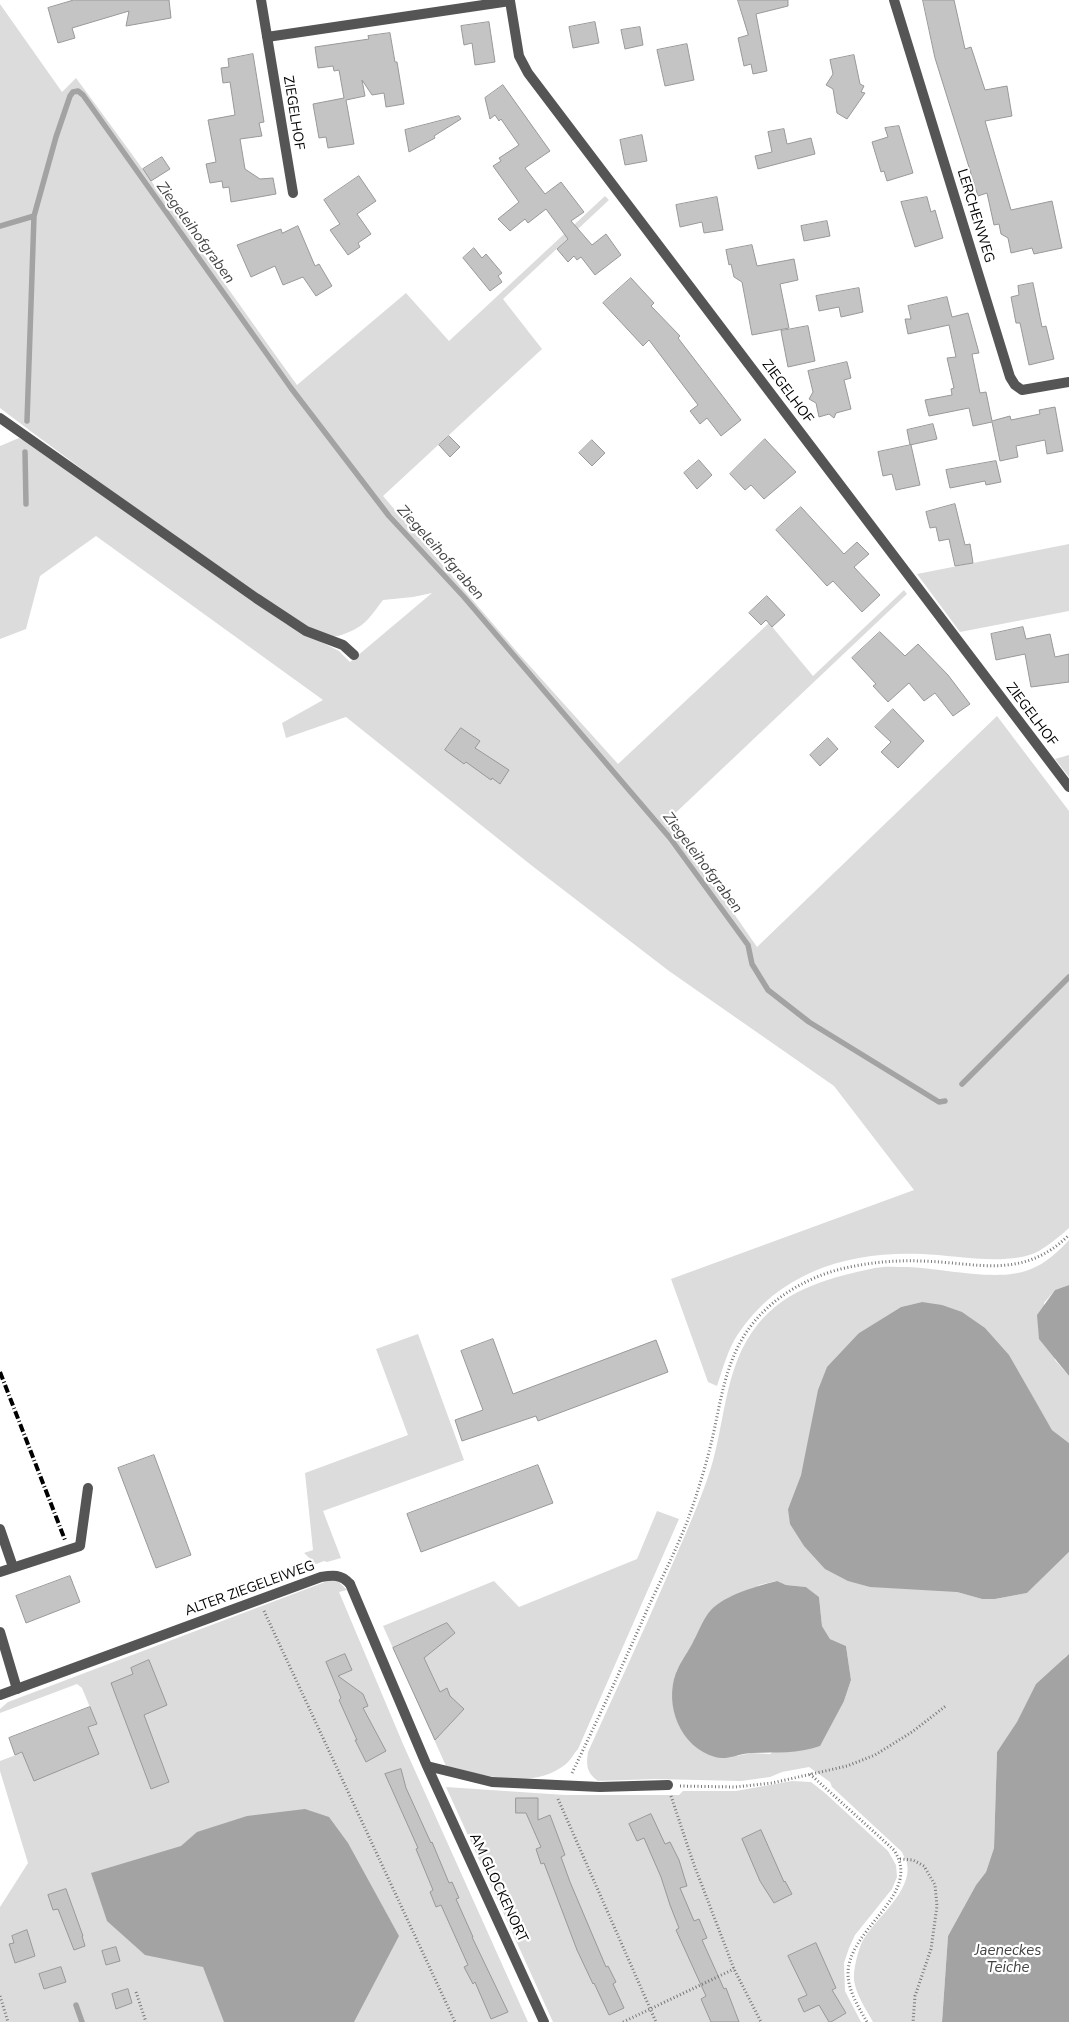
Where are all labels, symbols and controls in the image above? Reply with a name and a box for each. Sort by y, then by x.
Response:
street label: ZIEGELHOF [279,75,307,151]
street label: LERCHENWEG [953,167,997,265]
water label: Ziegeleihofgraben [152,178,238,288]
street label: ZIEGELHOF [758,357,816,427]
water label: Ziegeleihofgraben [393,502,487,604]
street label: ZIEGELHOF [1002,680,1060,750]
water label: Ziegeleihofgraben [658,809,746,917]
street label: ALTER ZIEGELEIWEG [183,1558,317,1620]
street label: AM GLOCKENORT [465,1831,531,1945]
water label: Jaeneckes Teiche [975,1942,1041,1977]

